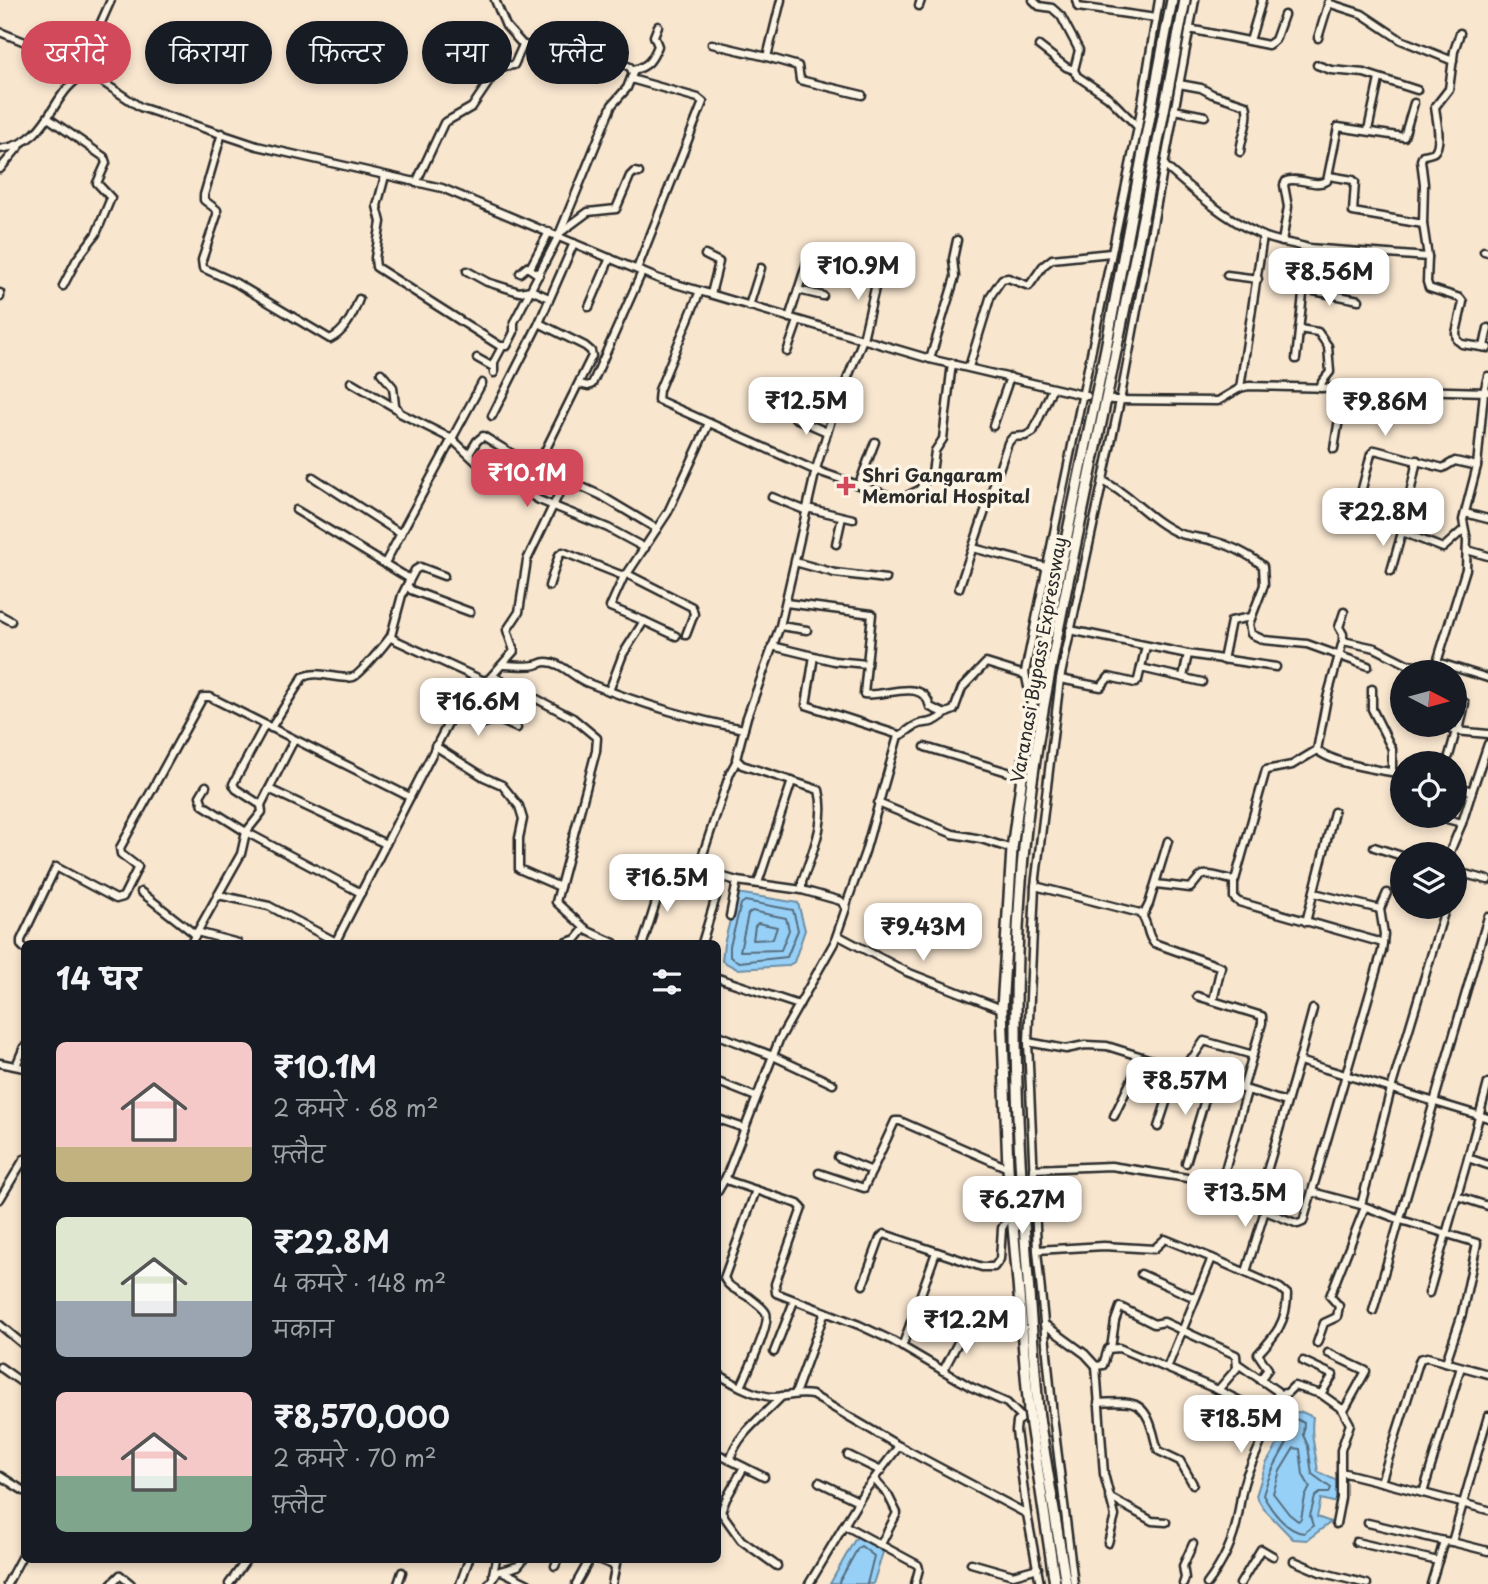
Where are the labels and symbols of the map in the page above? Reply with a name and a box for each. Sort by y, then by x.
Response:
pin: ₹10.9M [801,243,915,302]
pin: ₹8.56M [1272,248,1386,308]
pin: ₹12.5M [749,378,863,437]
pin: ₹9.86M [1328,378,1442,438]
pin: ₹10.1M [470,449,584,509]
place label: Shri Gangaram Memorial Hospital [862,461,1030,509]
marker: Shri Gangaram Memorial Hospital [836,476,856,496]
pin: ₹22.8M [1326,489,1440,548]
street label: Varanasi Bypass Expressway [1003,535,1072,785]
north arrow [1390,660,1466,737]
pin: ₹16.6M [421,678,535,738]
pin: ₹16.5M [610,855,724,914]
pin: ₹9.43M [866,904,980,963]
pin: ₹8.57M [1128,1058,1242,1117]
pin: ₹13.5M [1188,1170,1302,1229]
pin: ₹6.27M [965,1176,1079,1236]
pin: ₹12.2M [909,1296,1023,1356]
pin: ₹18.5M [1184,1396,1298,1455]

